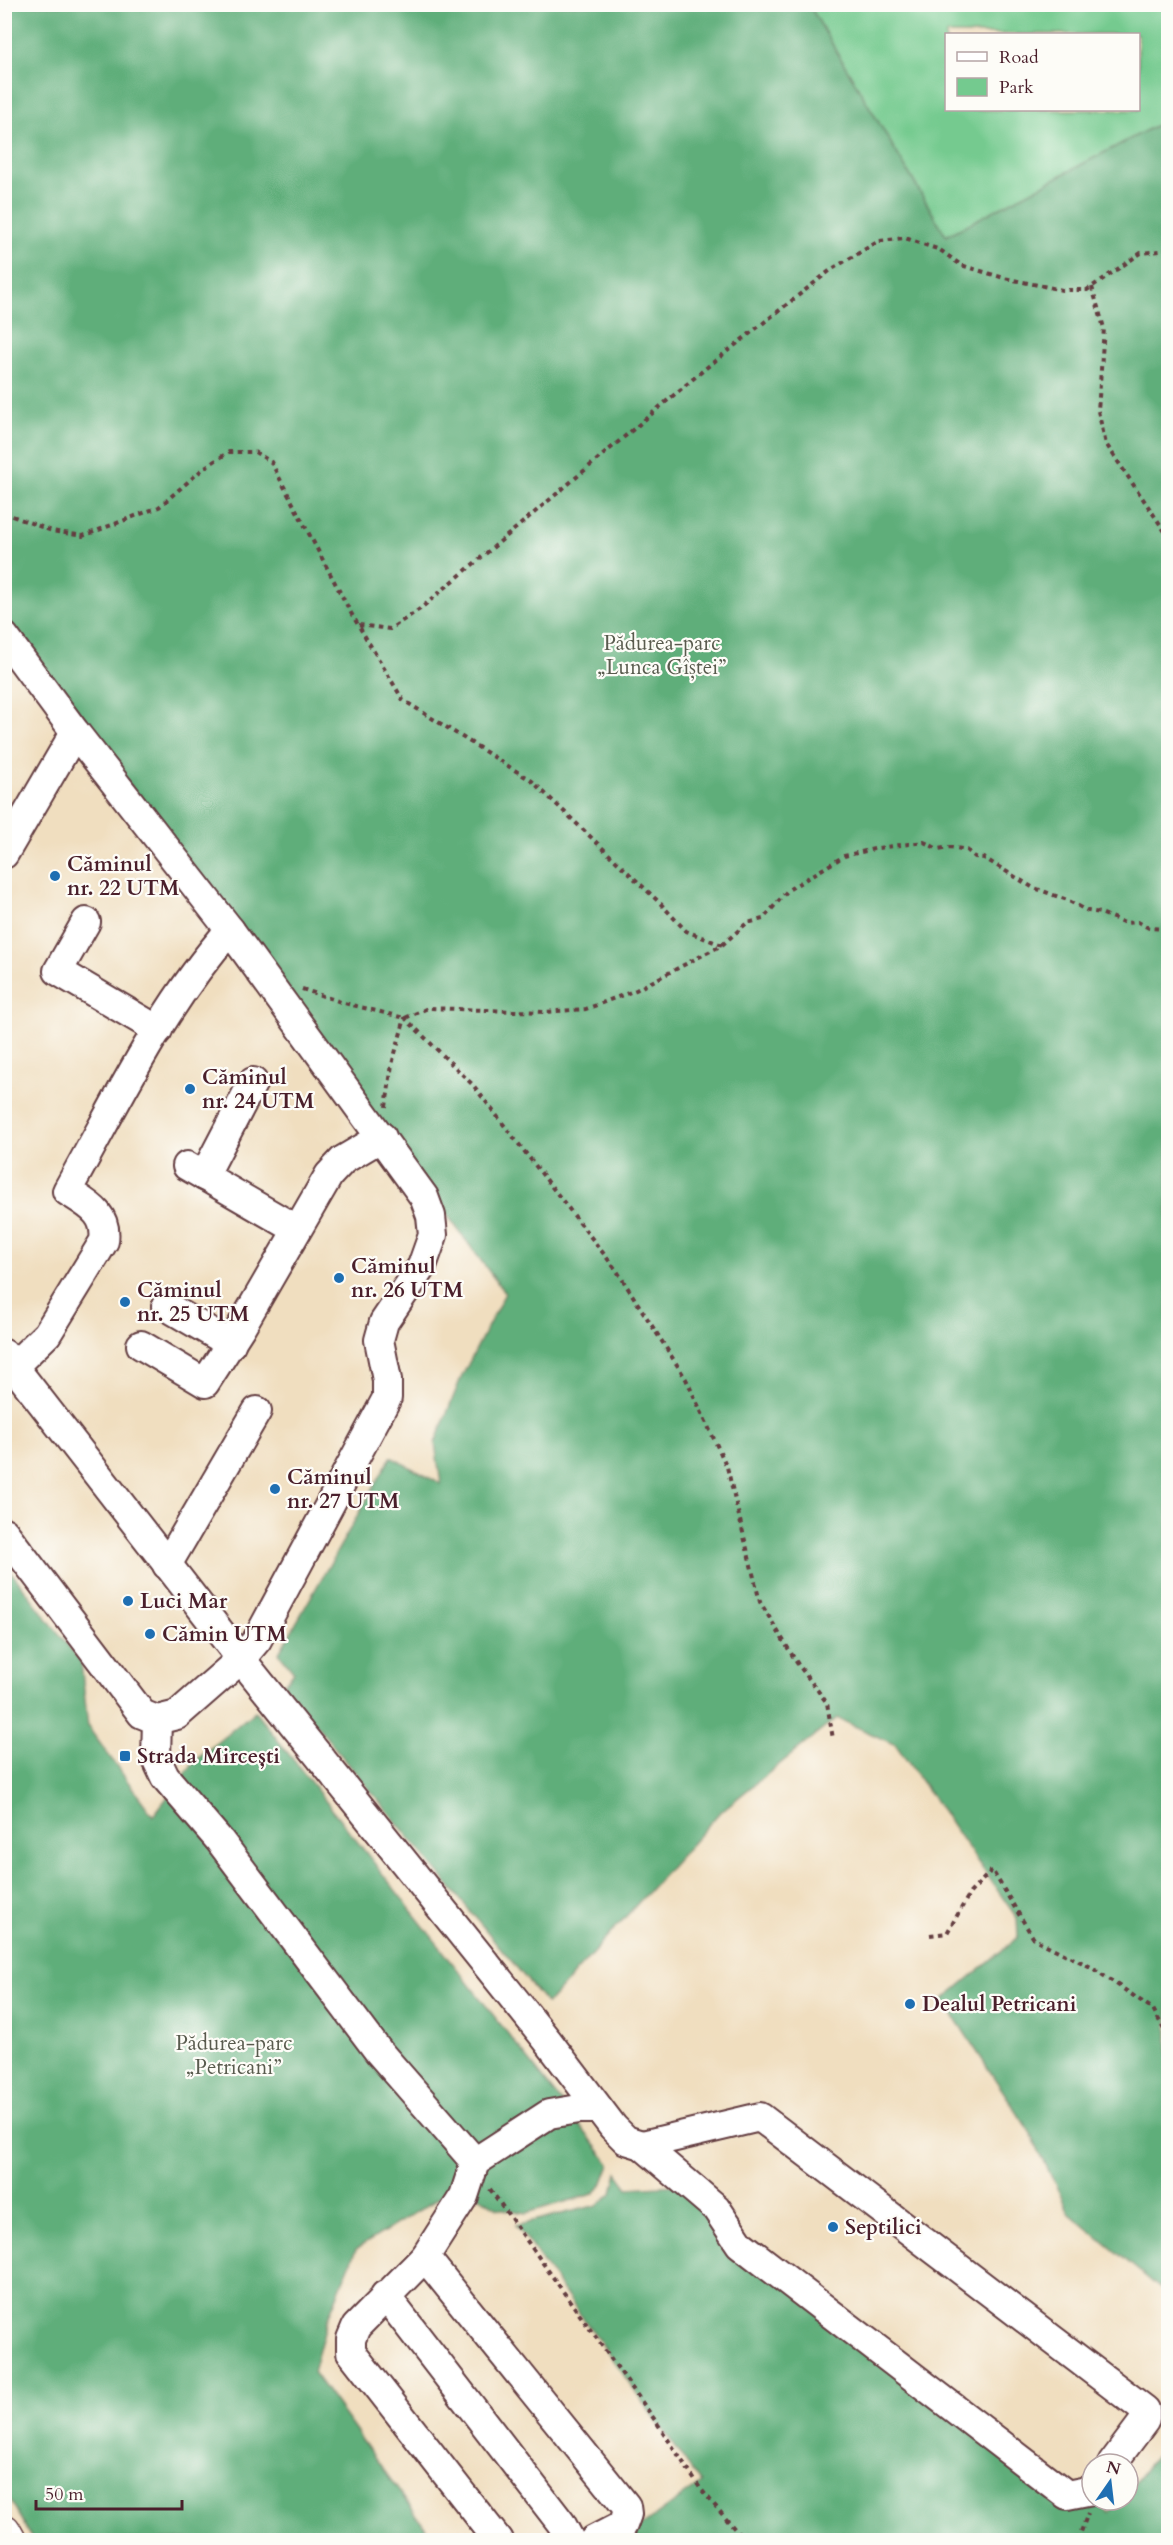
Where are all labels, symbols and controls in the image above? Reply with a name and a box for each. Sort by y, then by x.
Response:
legend [945,33,1140,111]
text: Road [999,45,1039,70]
text: Park [999,75,1034,100]
park label: Pădurea-parc „Lunca Gîștei” [598,629,726,682]
place label: Căminul nr. 22 UTM [67,850,179,903]
marker: Căminul nr. 22 UTM [48,869,62,883]
place label: Căminul nr. 24 UTM [202,1063,314,1116]
marker: Căminul nr. 24 UTM [183,1082,197,1096]
place label: Căminul nr. 26 UTM [351,1252,463,1305]
marker: Căminul nr. 26 UTM [332,1271,346,1285]
place label: Căminul nr. 25 UTM [137,1276,249,1329]
marker: Căminul nr. 25 UTM [118,1295,132,1309]
place label: Căminul nr. 27 UTM [287,1463,399,1516]
marker: Căminul nr. 27 UTM [268,1482,282,1496]
place label: Luci Mar [140,1587,228,1616]
marker: Luci Mar [121,1594,135,1608]
place label: Cămin UTM [162,1620,287,1649]
marker: Cămin UTM [143,1627,157,1641]
place label: Strada Mircești [137,1742,280,1771]
marker: Strada Mircești [118,1749,132,1763]
place label: Dealul Petricani [922,1990,1077,2019]
marker: Dealul Petricani [903,1997,917,2011]
park label: Pădurea-parc „Petricani” [175,2029,293,2082]
place label: Septilici [845,2213,922,2242]
marker: Septilici [826,2220,840,2234]
north arrow [1080,2452,1140,2512]
text: N [1104,2456,1123,2481]
scale bar [36,2473,182,2511]
text: 50 m [45,2482,84,2507]

